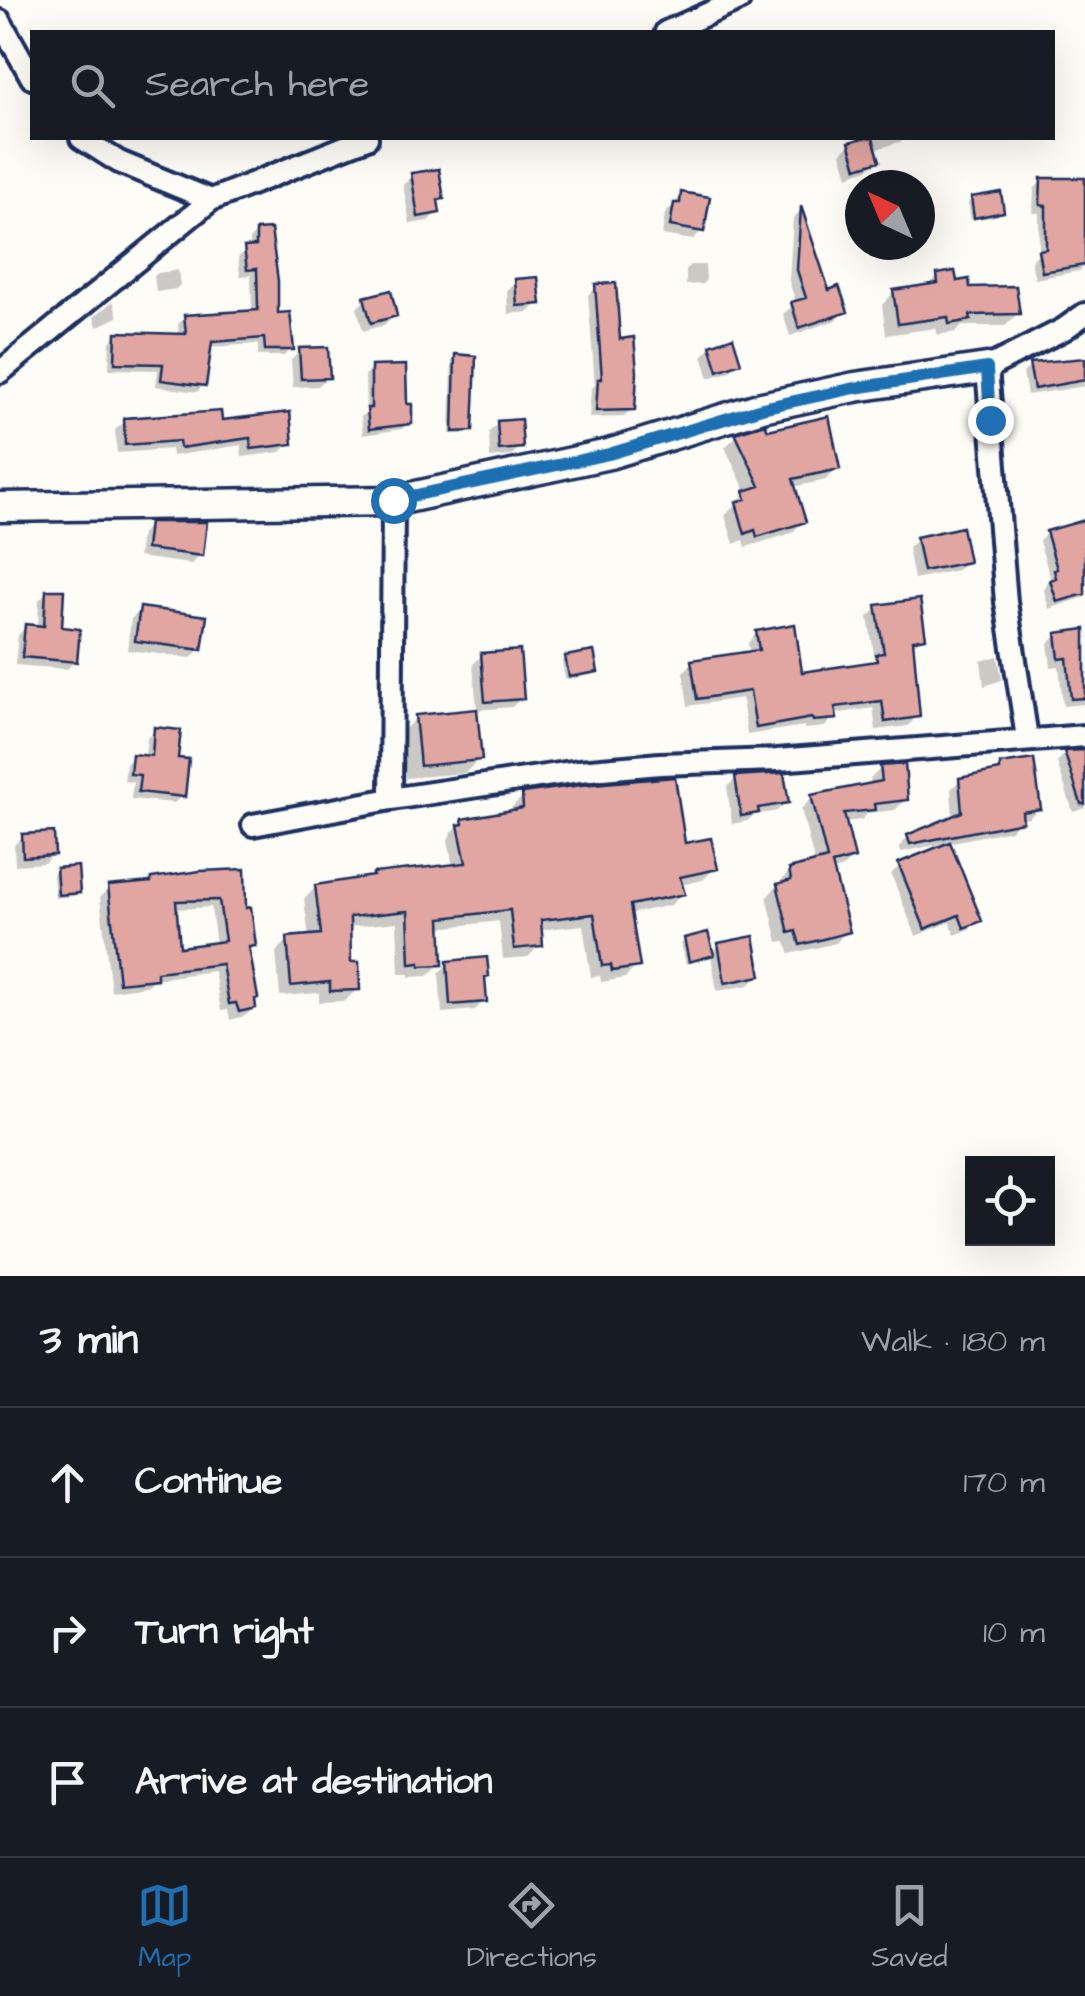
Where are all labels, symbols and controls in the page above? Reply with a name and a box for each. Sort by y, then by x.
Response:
search box [30,30,1055,140]
icon: search [65,58,120,113]
text: Search here [145,59,369,111]
north arrow [845,170,935,260]
route end [968,398,1014,444]
route start [371,478,417,524]
map controls [965,1156,1055,1246]
button: locate [965,1156,1055,1246]
text: 3 min [40,1312,138,1370]
text: Walk · 180 m [861,1319,1045,1364]
icon: ahead [40,1455,95,1510]
text: Continue [135,1456,282,1508]
text: 170 m [963,1460,1045,1505]
icon: right [40,1605,95,1660]
text: Turn right [135,1606,314,1658]
text: 10 m [983,1610,1045,1655]
icon: arrive [40,1755,95,1810]
text: Arrive at destination [135,1756,492,1808]
tab: Map [137,1878,192,1977]
tab: Directions [467,1878,597,1977]
tab: Saved [871,1878,948,1977]

